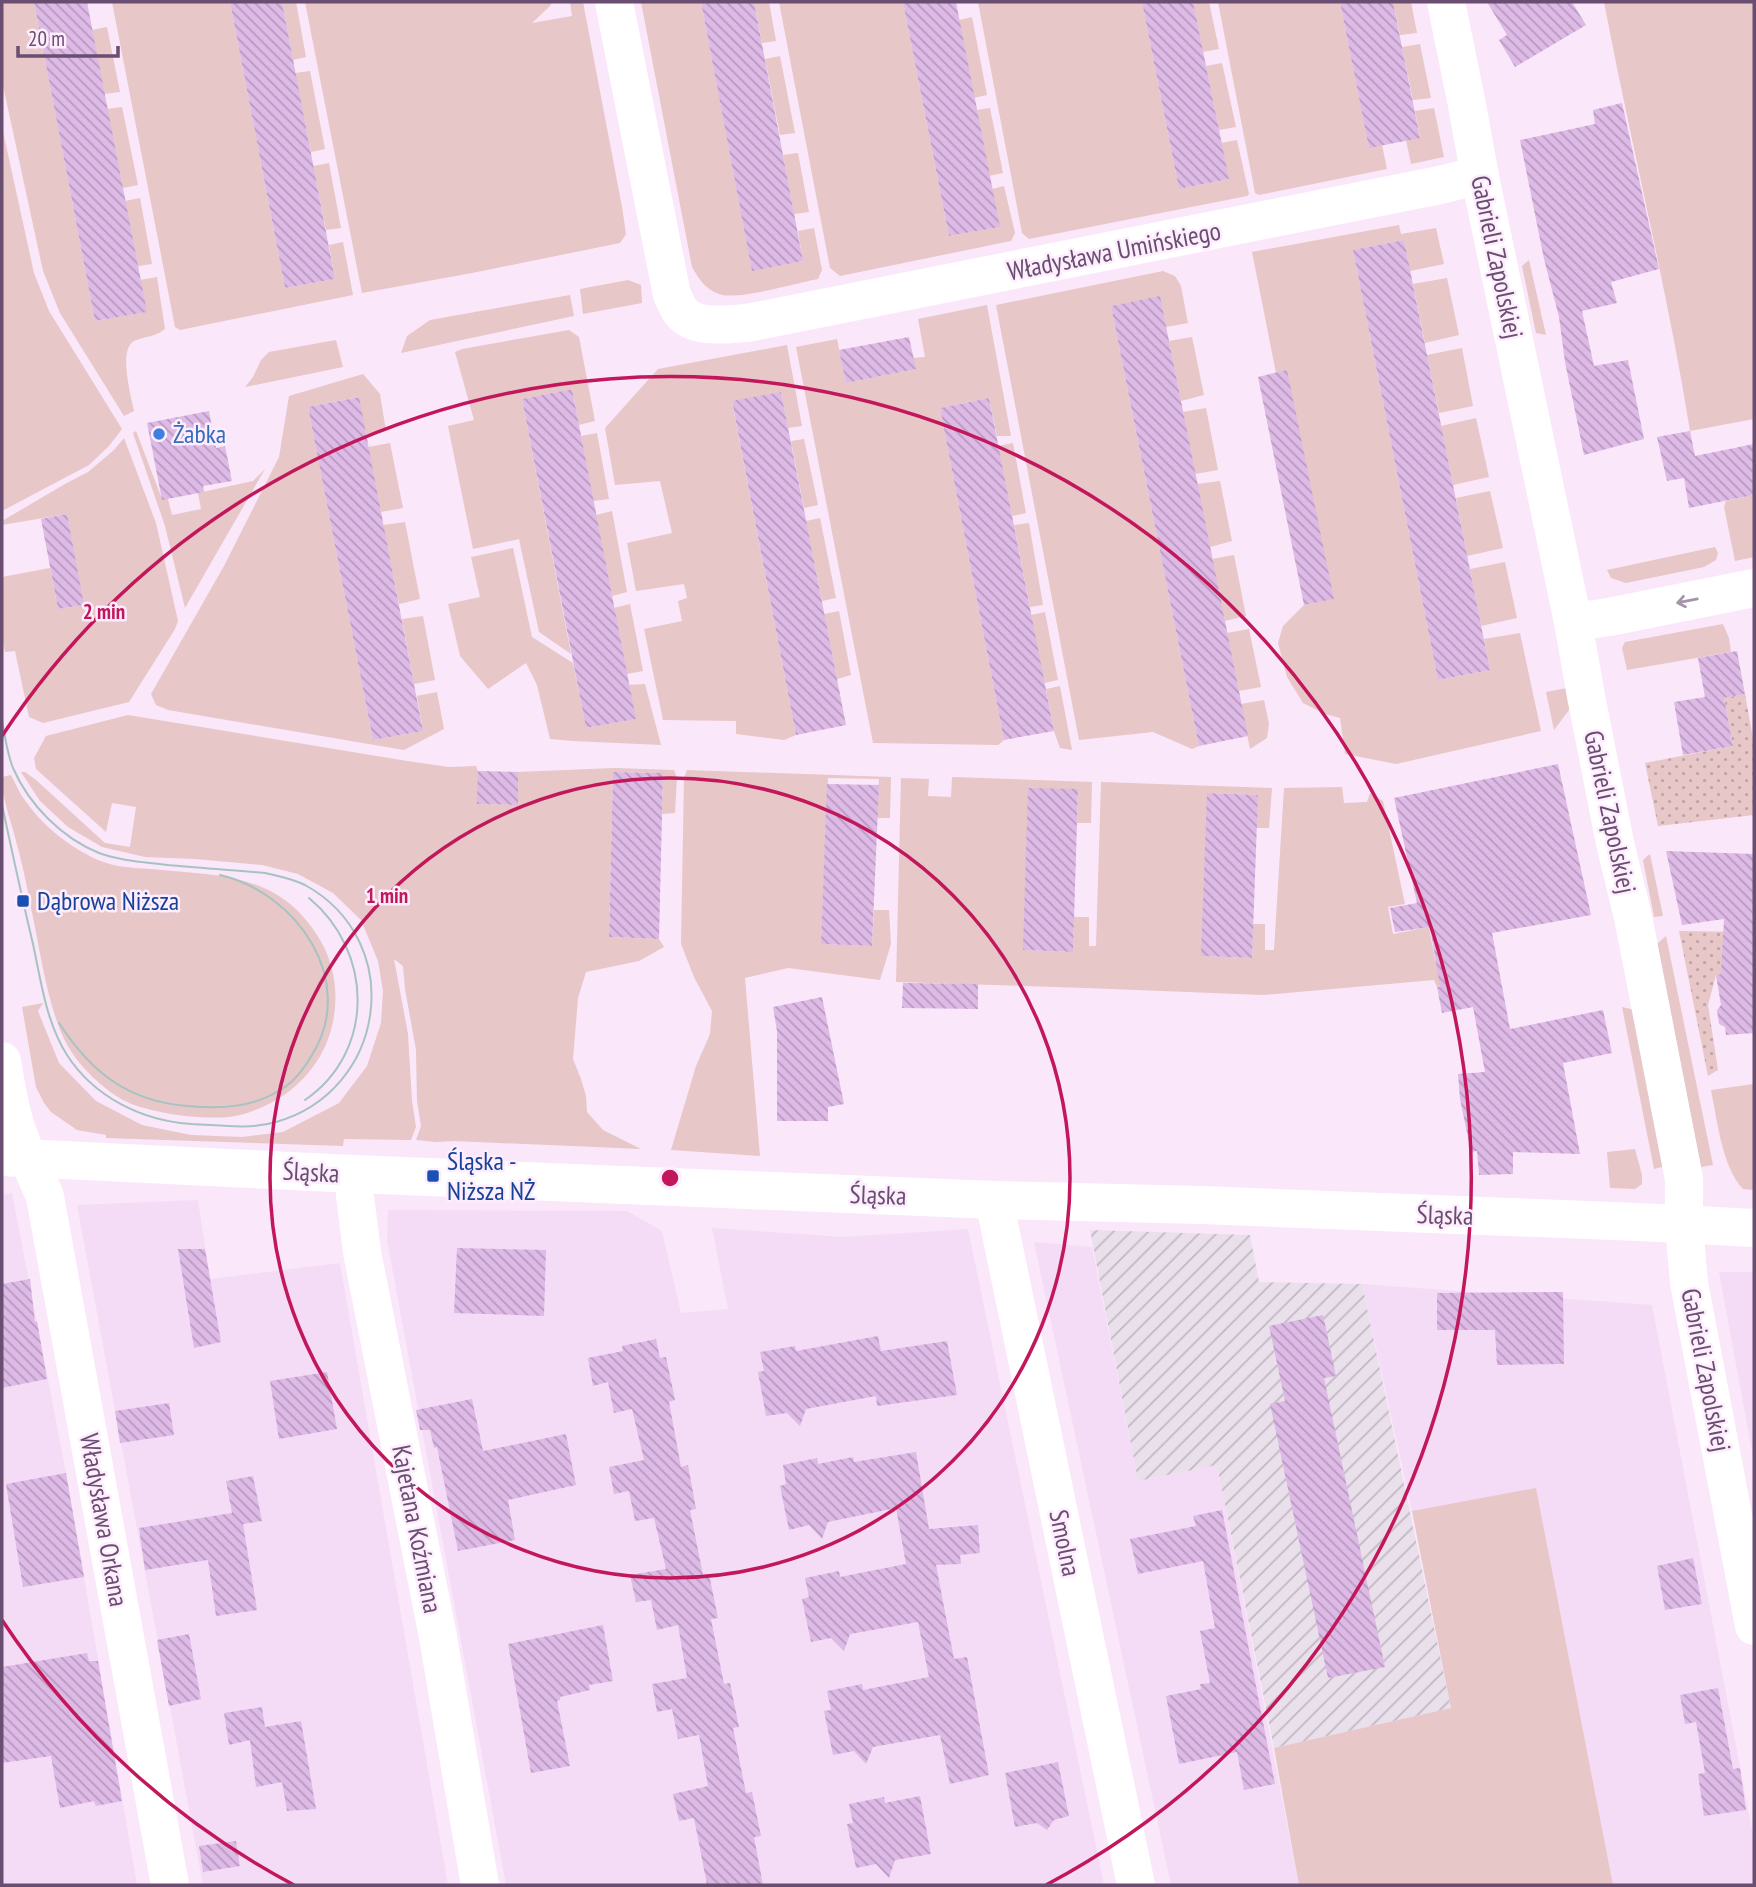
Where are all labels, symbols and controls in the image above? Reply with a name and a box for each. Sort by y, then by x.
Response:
scale bar [18,14,117,58]
text: 20 m [28,25,65,52]
street label: Gabrieli Zapolskiej [1464,172,1531,341]
street label: Władysława Umińskiego [1004,214,1223,287]
place label: Żabka [173,417,226,450]
marker: Żabka [151,426,167,442]
one-way arrow [1676,595,1699,609]
text: 2 min [83,598,125,625]
street label: Gabrieli Zapolskiej [1577,727,1644,896]
text: 1 min [366,882,408,909]
place label: Dąbrowa Niższa [37,884,179,917]
marker: Dąbrowa Niższa [15,893,31,909]
place label: Śląska - Niższa NŻ [447,1144,535,1207]
street label: Śląska [282,1154,340,1189]
centre of rings [658,1166,682,1190]
marker: Śląska - Niższa NŻ [425,1168,441,1184]
street label: Śląska [849,1177,907,1212]
street label: Śląska [1416,1197,1474,1232]
street label: Gabrieli Zapolskiej [1674,1285,1738,1454]
street label: Władysława Orkana [73,1431,136,1609]
street label: Kajetana Koźmiana [385,1442,450,1616]
street label: Smolna [1042,1507,1089,1579]

